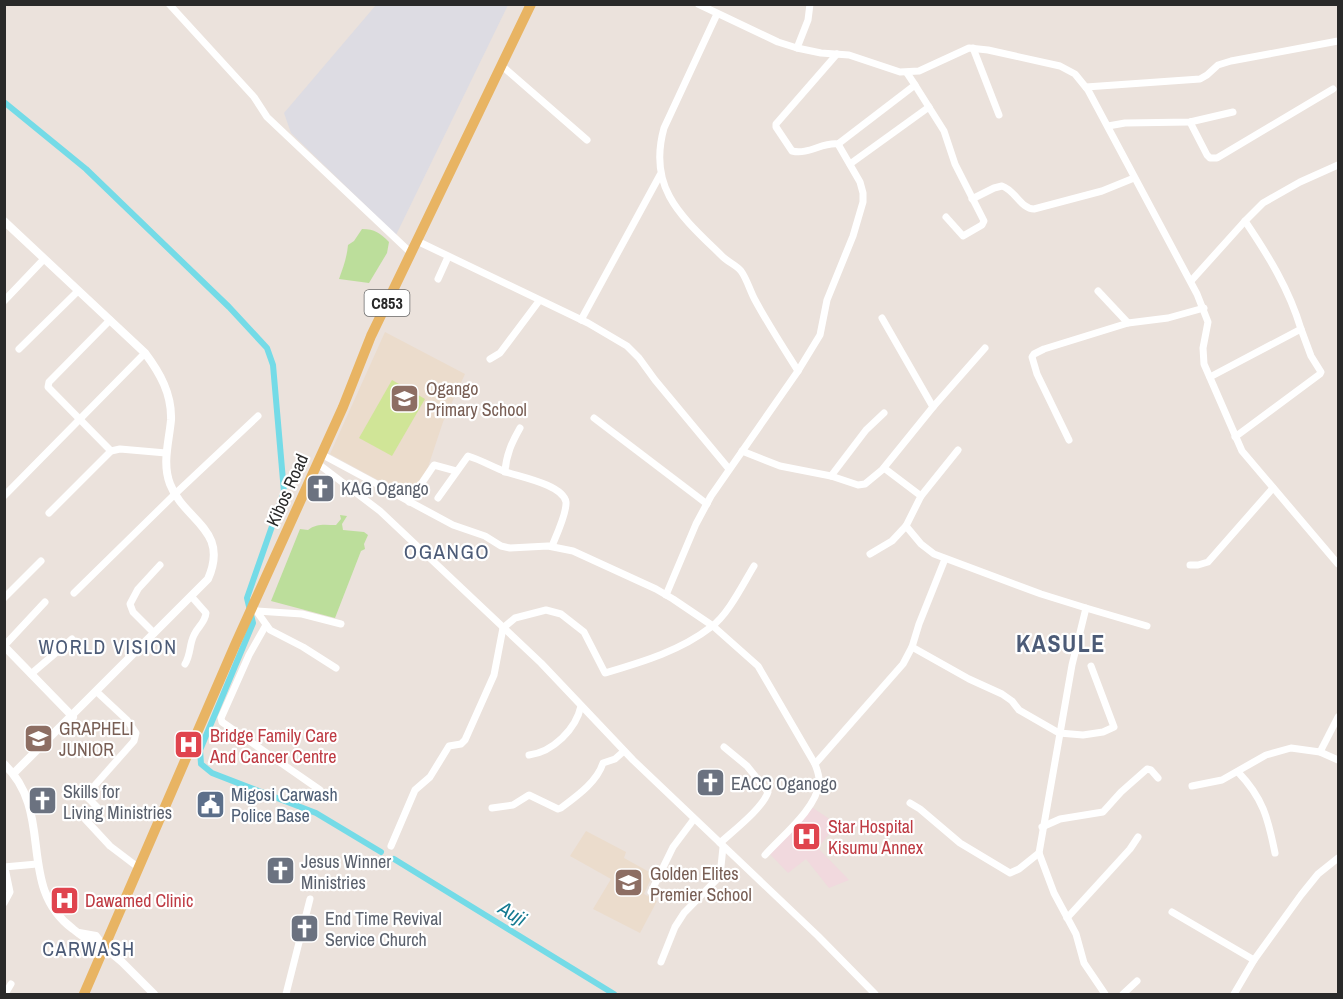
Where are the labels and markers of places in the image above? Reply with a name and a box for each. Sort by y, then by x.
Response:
place label: Ogango Primary School [426,376,527,422]
school or university icon: Ogango Primary School [389,382,421,414]
church icon: KAG Ogango [304,472,336,504]
place label: KAG Ogango [341,476,429,501]
place label: GRAPHELI JUNIOR [59,716,134,762]
school or university icon: GRAPHELI JUNIOR [22,722,54,754]
place label: Bridge Family Care And Cancer Centre [209,723,337,769]
hospital icon: Bridge Family Care And Cancer Centre [173,729,205,761]
church icon: EACC Oganogo [694,767,726,799]
place label: EACC Oganogo [731,771,837,796]
place label: Skills for Living Ministries [63,779,172,825]
place label: Migosi Carwash Police Base [231,782,338,828]
church icon: Skills for Living Ministries [26,785,58,817]
public building icon: Migosi Carwash Police Base [194,788,226,820]
place label: Star Hospital Kisumu Annex [828,814,924,860]
hospital icon: Star Hospital Kisumu Annex [791,820,823,852]
place label: Jesus Winner Ministries [301,849,391,895]
church icon: Jesus Winner Ministries [264,855,296,887]
place label: Golden Elites Premier School [650,861,752,907]
school or university icon: Golden Elites Premier School [613,867,645,899]
hospital icon: Dawamed Clinic [48,884,80,916]
place label: Dawamed Clinic [85,888,193,913]
place label: End Time Revival Service Church [325,906,442,952]
church icon: End Time Revival Service Church [288,912,320,944]

